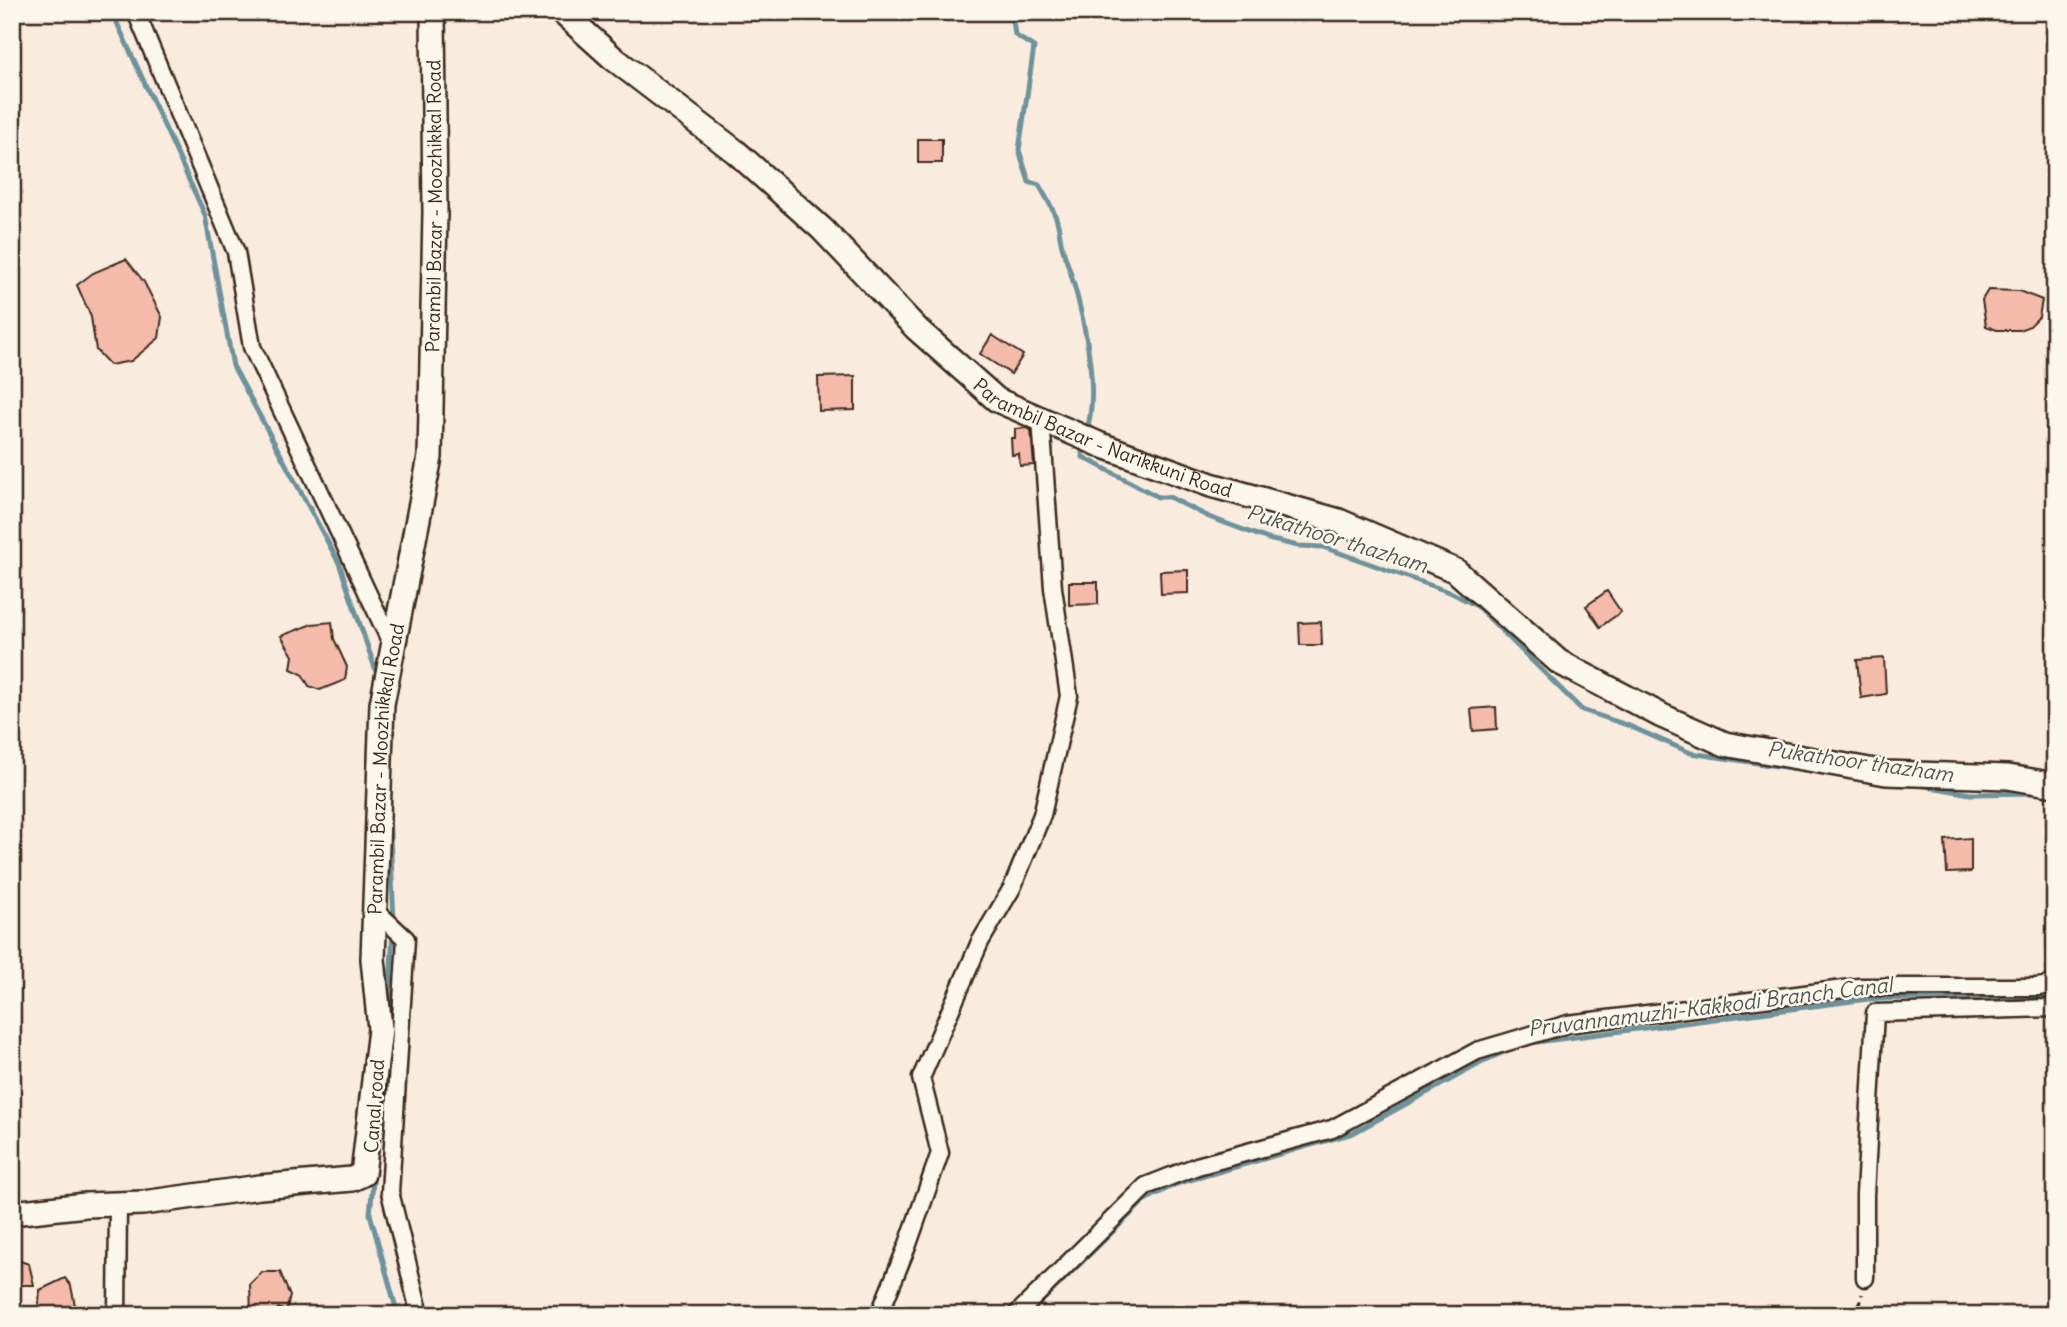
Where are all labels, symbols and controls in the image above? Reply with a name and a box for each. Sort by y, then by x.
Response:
street label: Parambil Bazar - Moozhikkal Road [420,60,447,353]
street label: Parambil Bazar - Narikkuni Road [968,373,1235,502]
water label: Pukathoor thazham [1244,498,1431,579]
street label: Parambil Bazar - Moozhikkal Road [363,621,409,915]
water label: Pukathoor thazham [1765,735,1955,788]
water label: Pruvannamuzhi-Kakkodi Branch Canal [1526,970,1897,1042]
street label: Canal road [359,1058,389,1154]

